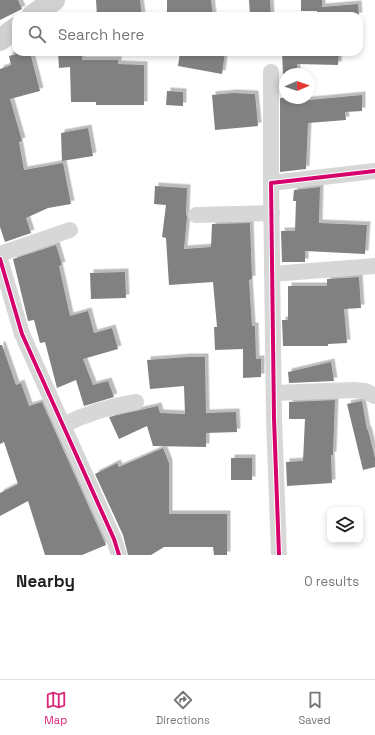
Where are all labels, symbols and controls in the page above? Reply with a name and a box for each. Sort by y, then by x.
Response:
search box [12,12,363,56]
icon: search [26,23,48,45]
text: Search here [58,25,144,44]
north arrow [279,68,315,104]
map controls [327,507,363,543]
button: layers [327,507,363,543]
text: Nearby [16,570,75,592]
text: 0 results [304,573,359,590]
tab: Map [44,689,67,727]
tab: Directions [156,689,210,727]
tab: Saved [299,689,331,727]

